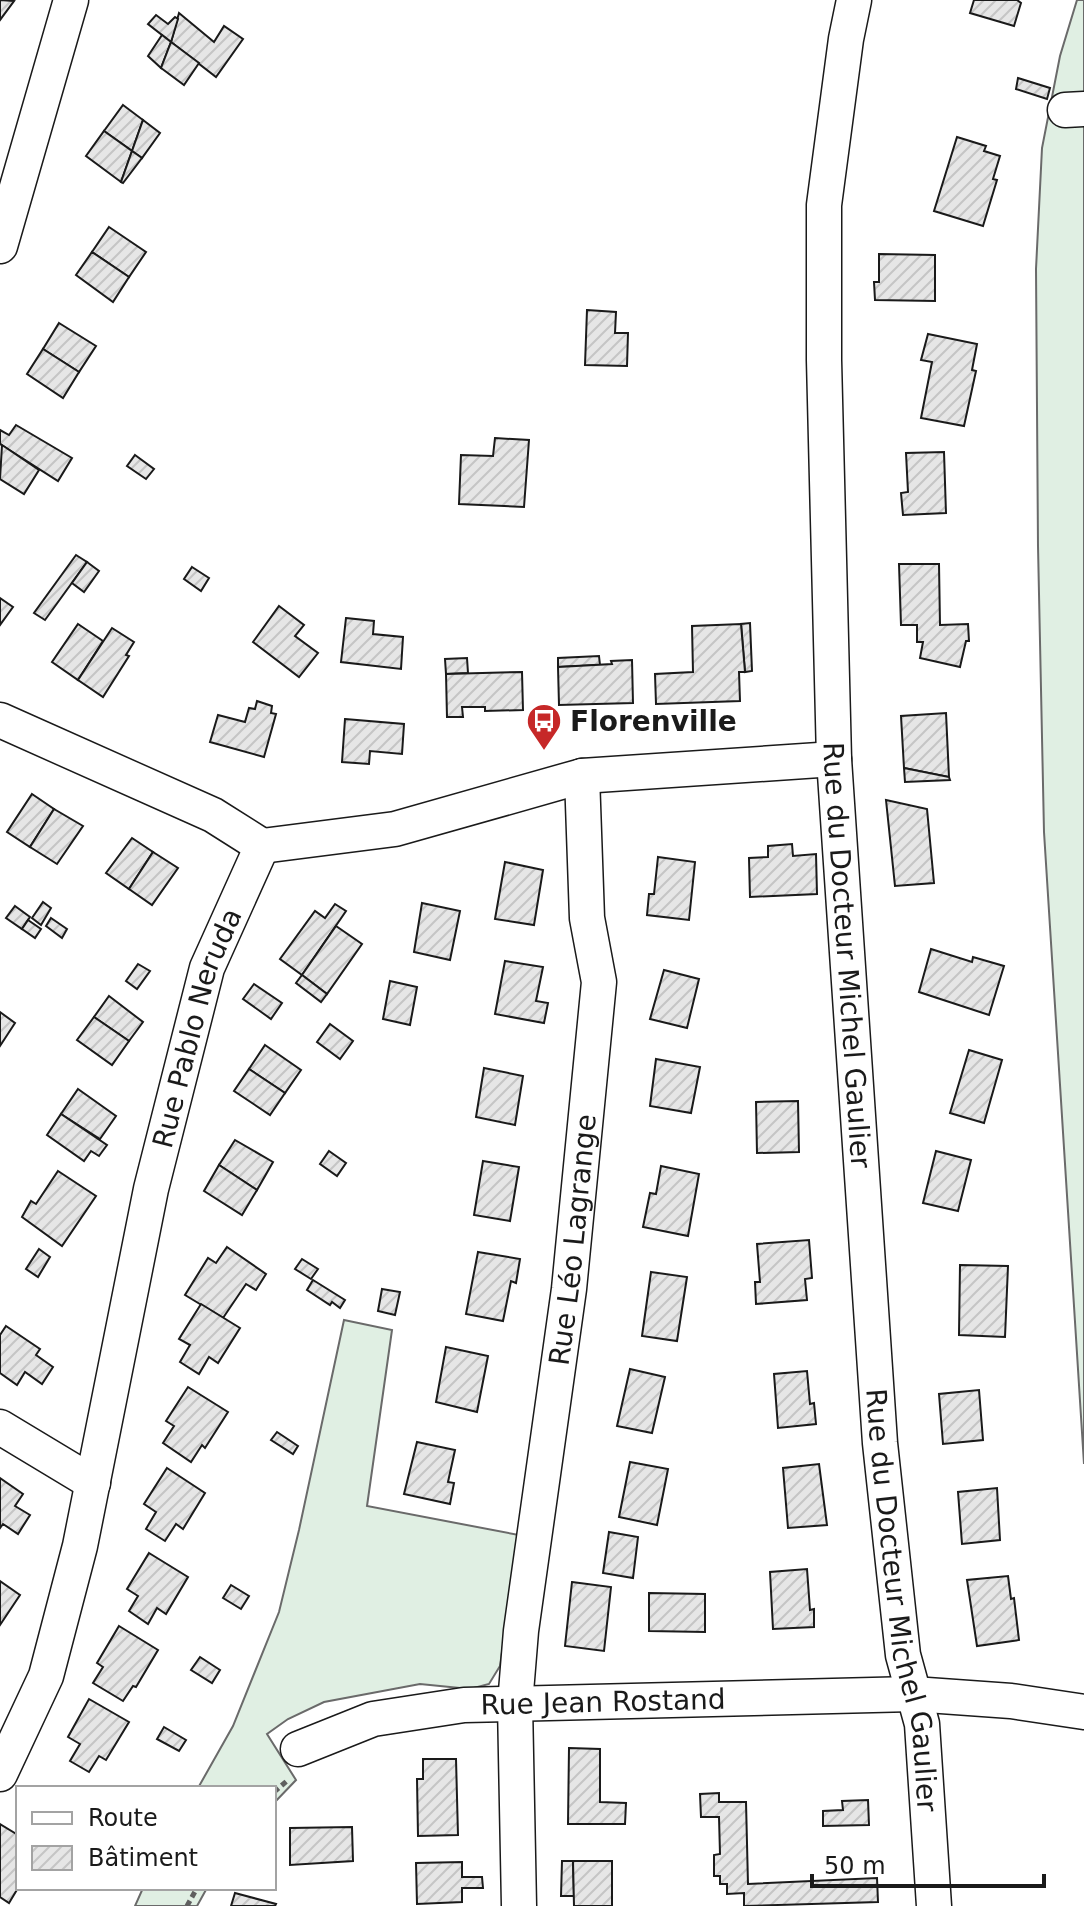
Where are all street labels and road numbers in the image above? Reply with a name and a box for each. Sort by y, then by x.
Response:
street label: Rue du Docteur Michel Gaulier [817,742,878,1170]
street label: Rue Pablo Neruda [146,903,248,1151]
street label: Rue Léo Lagrange [542,1113,603,1367]
street label: Rue du Docteur Michel Gaulier [860,1388,944,1813]
street label: Rue Jean Rostand [480,1682,726,1721]

